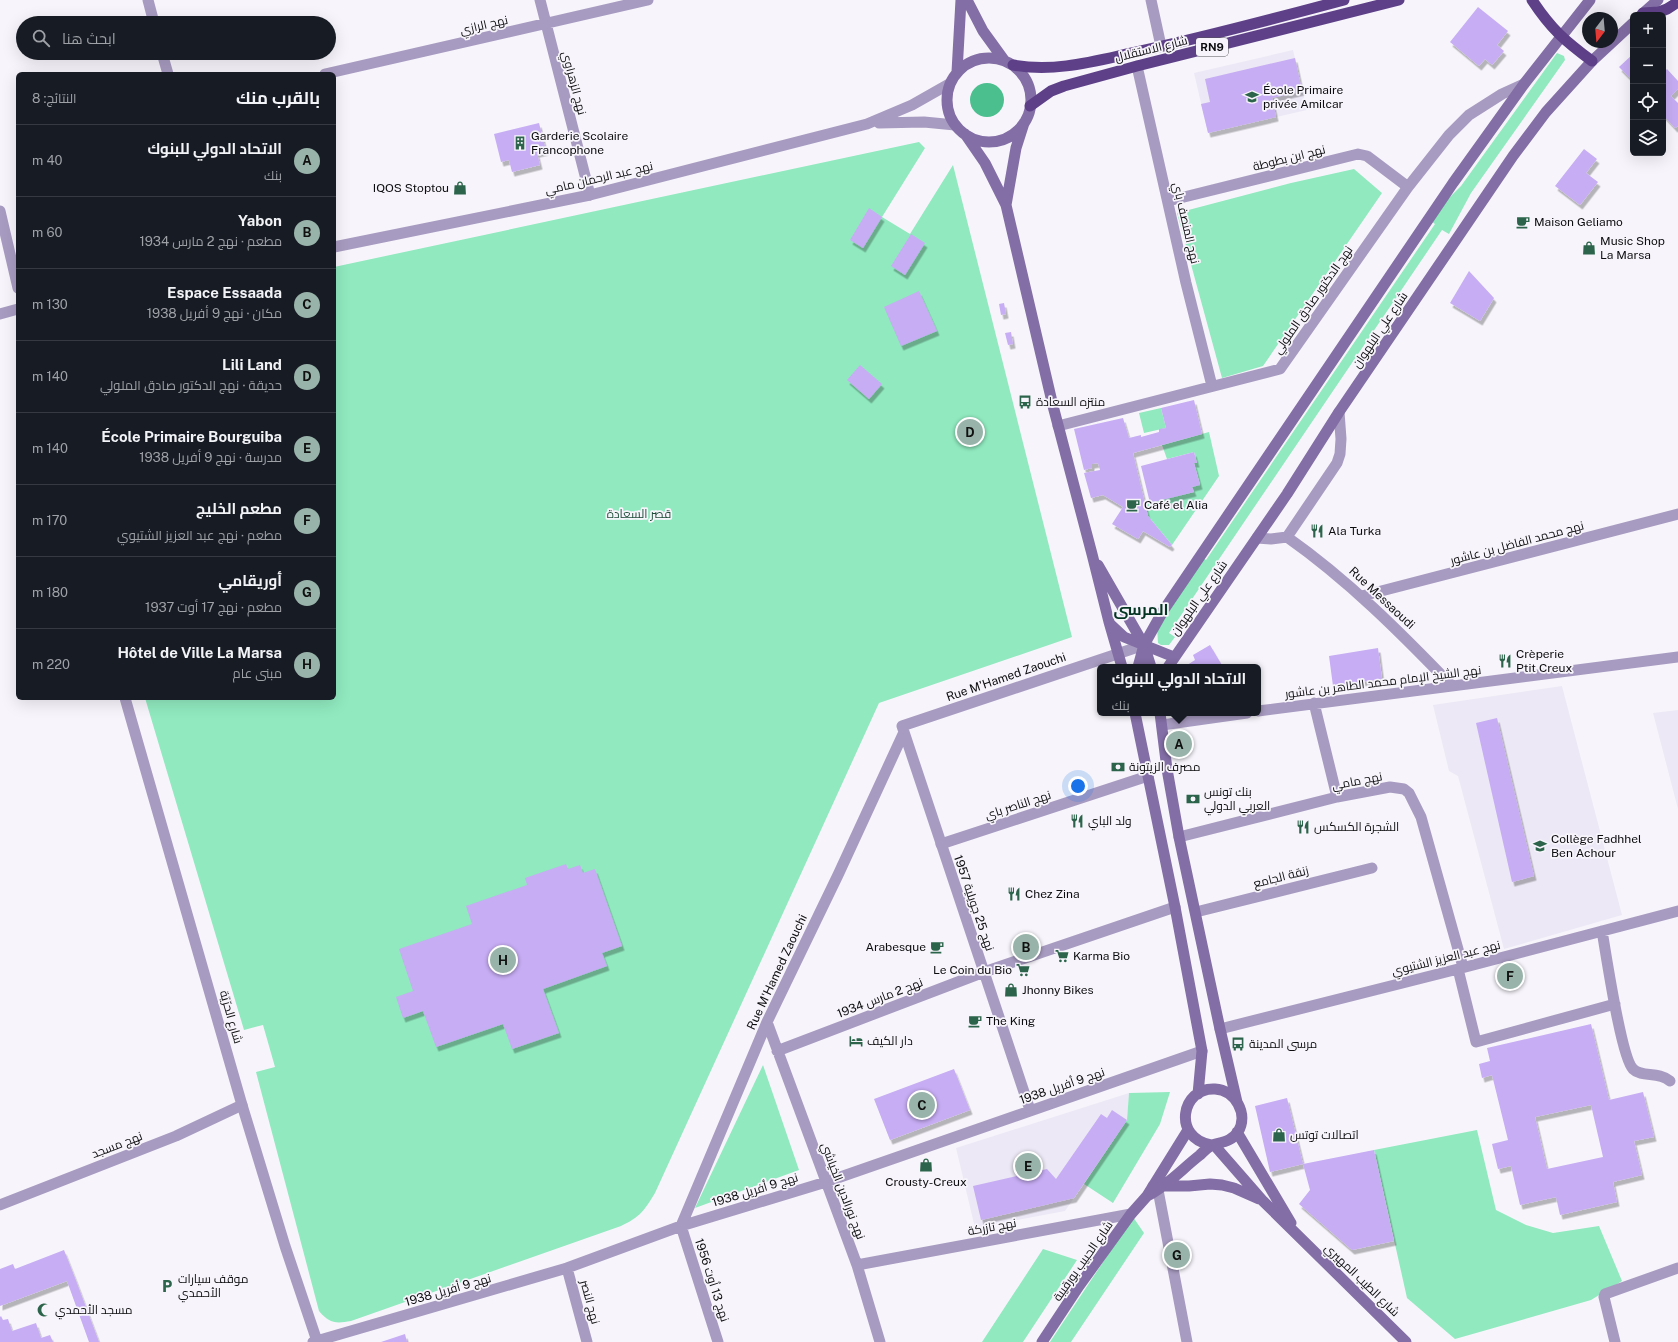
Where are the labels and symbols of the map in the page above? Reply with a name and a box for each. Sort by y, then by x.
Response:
north arrow [1582,12,1618,48]
street label: نهج الرازي [459,13,510,40]
street label: شارع الاستقلال [1113,33,1189,66]
road number: RN9 [1196,38,1228,56]
street label: نهج الزهراوي [556,50,589,117]
place label: École Primaire privée Amilcar [1263,83,1344,111]
school or university icon: École Primaire privée Amilcar [1244,89,1260,105]
place label: Garderie Scolaire Francophone [531,129,628,157]
building icon: Garderie Scolaire Francophone [512,135,528,151]
street label: نهج ابن بطوطة [1251,142,1327,175]
street label: نهج عبد الرحمان مامي [544,159,655,200]
shop icon: IQOS Stoptou [452,180,468,196]
place label: IQOS Stoptou [373,181,449,195]
street label: نهج المنصف باي [1167,181,1202,266]
cafe icon: Maison Geliamo [1515,214,1531,230]
place label: Maison Geliamo [1534,215,1623,229]
place label: Music Shop La Marsa [1600,234,1665,262]
shop icon: Music Shop La Marsa [1581,240,1597,256]
street label: نهج الدكتور صادق الملولي [1270,243,1358,358]
street label: شارع علي البلهوان [1349,289,1413,372]
bus stop icon: منتزه السعادة [1017,394,1033,410]
place label: منتزه السعادة [1036,395,1105,409]
pin: D [957,417,983,447]
cafe icon: Café el Alia [1125,497,1141,513]
place label: Café el Alia [1144,498,1208,512]
park label: قصر السعادة [607,507,671,521]
street label: نهج محمد الفاضل بن عاشور [1448,518,1586,569]
restaurant icon: Ala Turka [1309,523,1325,539]
place label: Ala Turka [1328,524,1381,538]
street label: شارع علي البلهوان [1168,558,1233,640]
street label: Rue Messaoudi [1346,564,1418,632]
district label: المرسى [1113,600,1169,619]
place label: Crèperie Ptit Creux [1516,647,1573,675]
street label: Rue M'Hamed Zaouchi [944,650,1068,704]
restaurant icon: Crèperie Ptit Creux [1497,653,1513,669]
street label: نهج الشيخ الإمام محمد الطاهر بن عاشور [1283,663,1482,702]
pin: A [1166,729,1192,759]
bank icon: مصرف الزيتونة [1110,759,1126,775]
place label: مصرف الزيتونة [1129,760,1200,774]
street label: نهج مامي [1331,769,1384,796]
your location [1068,776,1088,796]
place label: بنك تونس العربي الدولي [1204,785,1270,816]
street label: نهج الناصر باي [983,788,1054,825]
bank icon: بنك تونس العربي الدولي [1185,791,1201,807]
restaurant icon: ولد الباي [1069,813,1085,829]
place label: ولد الباي [1088,814,1132,831]
restaurant icon: الشجرة الكسكس [1295,819,1311,835]
place label: الشجرة الكسكس [1314,820,1399,834]
place label: Collège Fadhhel Ben Achour [1551,832,1642,860]
school or university icon: Collège Fadhhel Ben Achour [1532,838,1548,854]
street label: نهج 25 جويلية 1957 [950,853,997,953]
street label: زنقة الجامع [1252,863,1310,892]
restaurant icon: Chez Zina [1006,886,1022,902]
place label: Chez Zina [1025,887,1080,901]
street label: Rue M'Hamed Zaouchi [744,912,810,1032]
pin: B [1013,932,1039,962]
street label: نهج عبد العزيز الشتيوي [1390,938,1503,981]
cafe icon: Arabesque [929,939,945,955]
place label: Arabesque [865,940,926,954]
pin: H [490,945,516,975]
supermarket icon: Karma Bio [1054,948,1070,964]
place label: Karma Bio [1073,949,1130,963]
pin: F [1497,961,1523,991]
supermarket icon: Le Coin du Bio [1015,962,1031,978]
place label: Le Coin du Bio [933,963,1012,977]
street label: نهج 2 مارس 1934 [835,975,925,1022]
shop icon: Jhonny Bikes [1003,982,1019,998]
place label: Jhonny Bikes [1022,983,1094,997]
street label: شارع الحرّيّة [216,989,245,1046]
cafe icon: The King [967,1013,983,1029]
place label: The King [986,1014,1035,1028]
hotel icon: دار الكيف [848,1033,864,1049]
place label: دار الكيف [867,1034,913,1048]
bus stop icon: مرسى المدينة [1230,1036,1246,1052]
place label: مرسى المدينة [1249,1037,1317,1051]
street label: نهج 9 أفريل 1938 [1017,1064,1107,1108]
pin: C [909,1090,935,1120]
shop icon: اتصالات توتس [1271,1127,1287,1143]
place label: اتصالات توتس [1290,1128,1359,1142]
street label: نهج مسجد [90,1129,145,1162]
street label: نهج نورالدين الخياشي [815,1141,868,1242]
pin: E [1015,1151,1041,1181]
shop icon: Crousty-Creux [918,1157,934,1173]
street label: نهج 9 أفريل 1938 [710,1169,800,1211]
place label: Crousty-Creux [885,1175,967,1189]
street label: نهج تازركة [967,1216,1018,1239]
street label: شارع الحبيب بورقيبة [1050,1218,1117,1304]
street label: نهج 13 أوت 1956 [691,1236,733,1324]
pin: G [1164,1240,1190,1270]
street label: شارع الطيب المهيري [1320,1241,1402,1321]
street label: نهج 9 أفريل 1938 [403,1270,493,1310]
place label: موقف سيارات الأحمدي [178,1272,248,1303]
street label: نهج النصر [576,1277,603,1326]
parking icon: موقف سيارات الأحمدي [159,1278,175,1294]
mosque icon: مسجد الأحمدي [36,1302,52,1318]
place label: مسجد الأحمدي [55,1303,133,1320]

